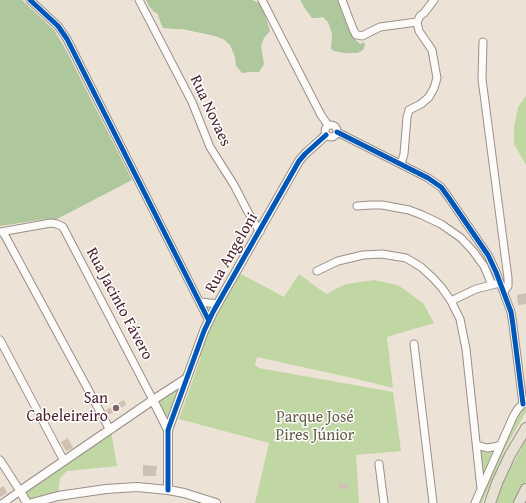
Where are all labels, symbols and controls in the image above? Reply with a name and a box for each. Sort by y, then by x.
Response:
street label: Rua Novaes [185,72,235,150]
street label: Rua Angeloni [201,210,263,296]
street label: Rua Jacinto Fávero [81,245,157,363]
place label: San Cabeleireiro [27,389,108,427]
marker: San Cabeleireiro [111,403,121,413]
park label: Parque José Pires Júnior [276,408,354,446]

